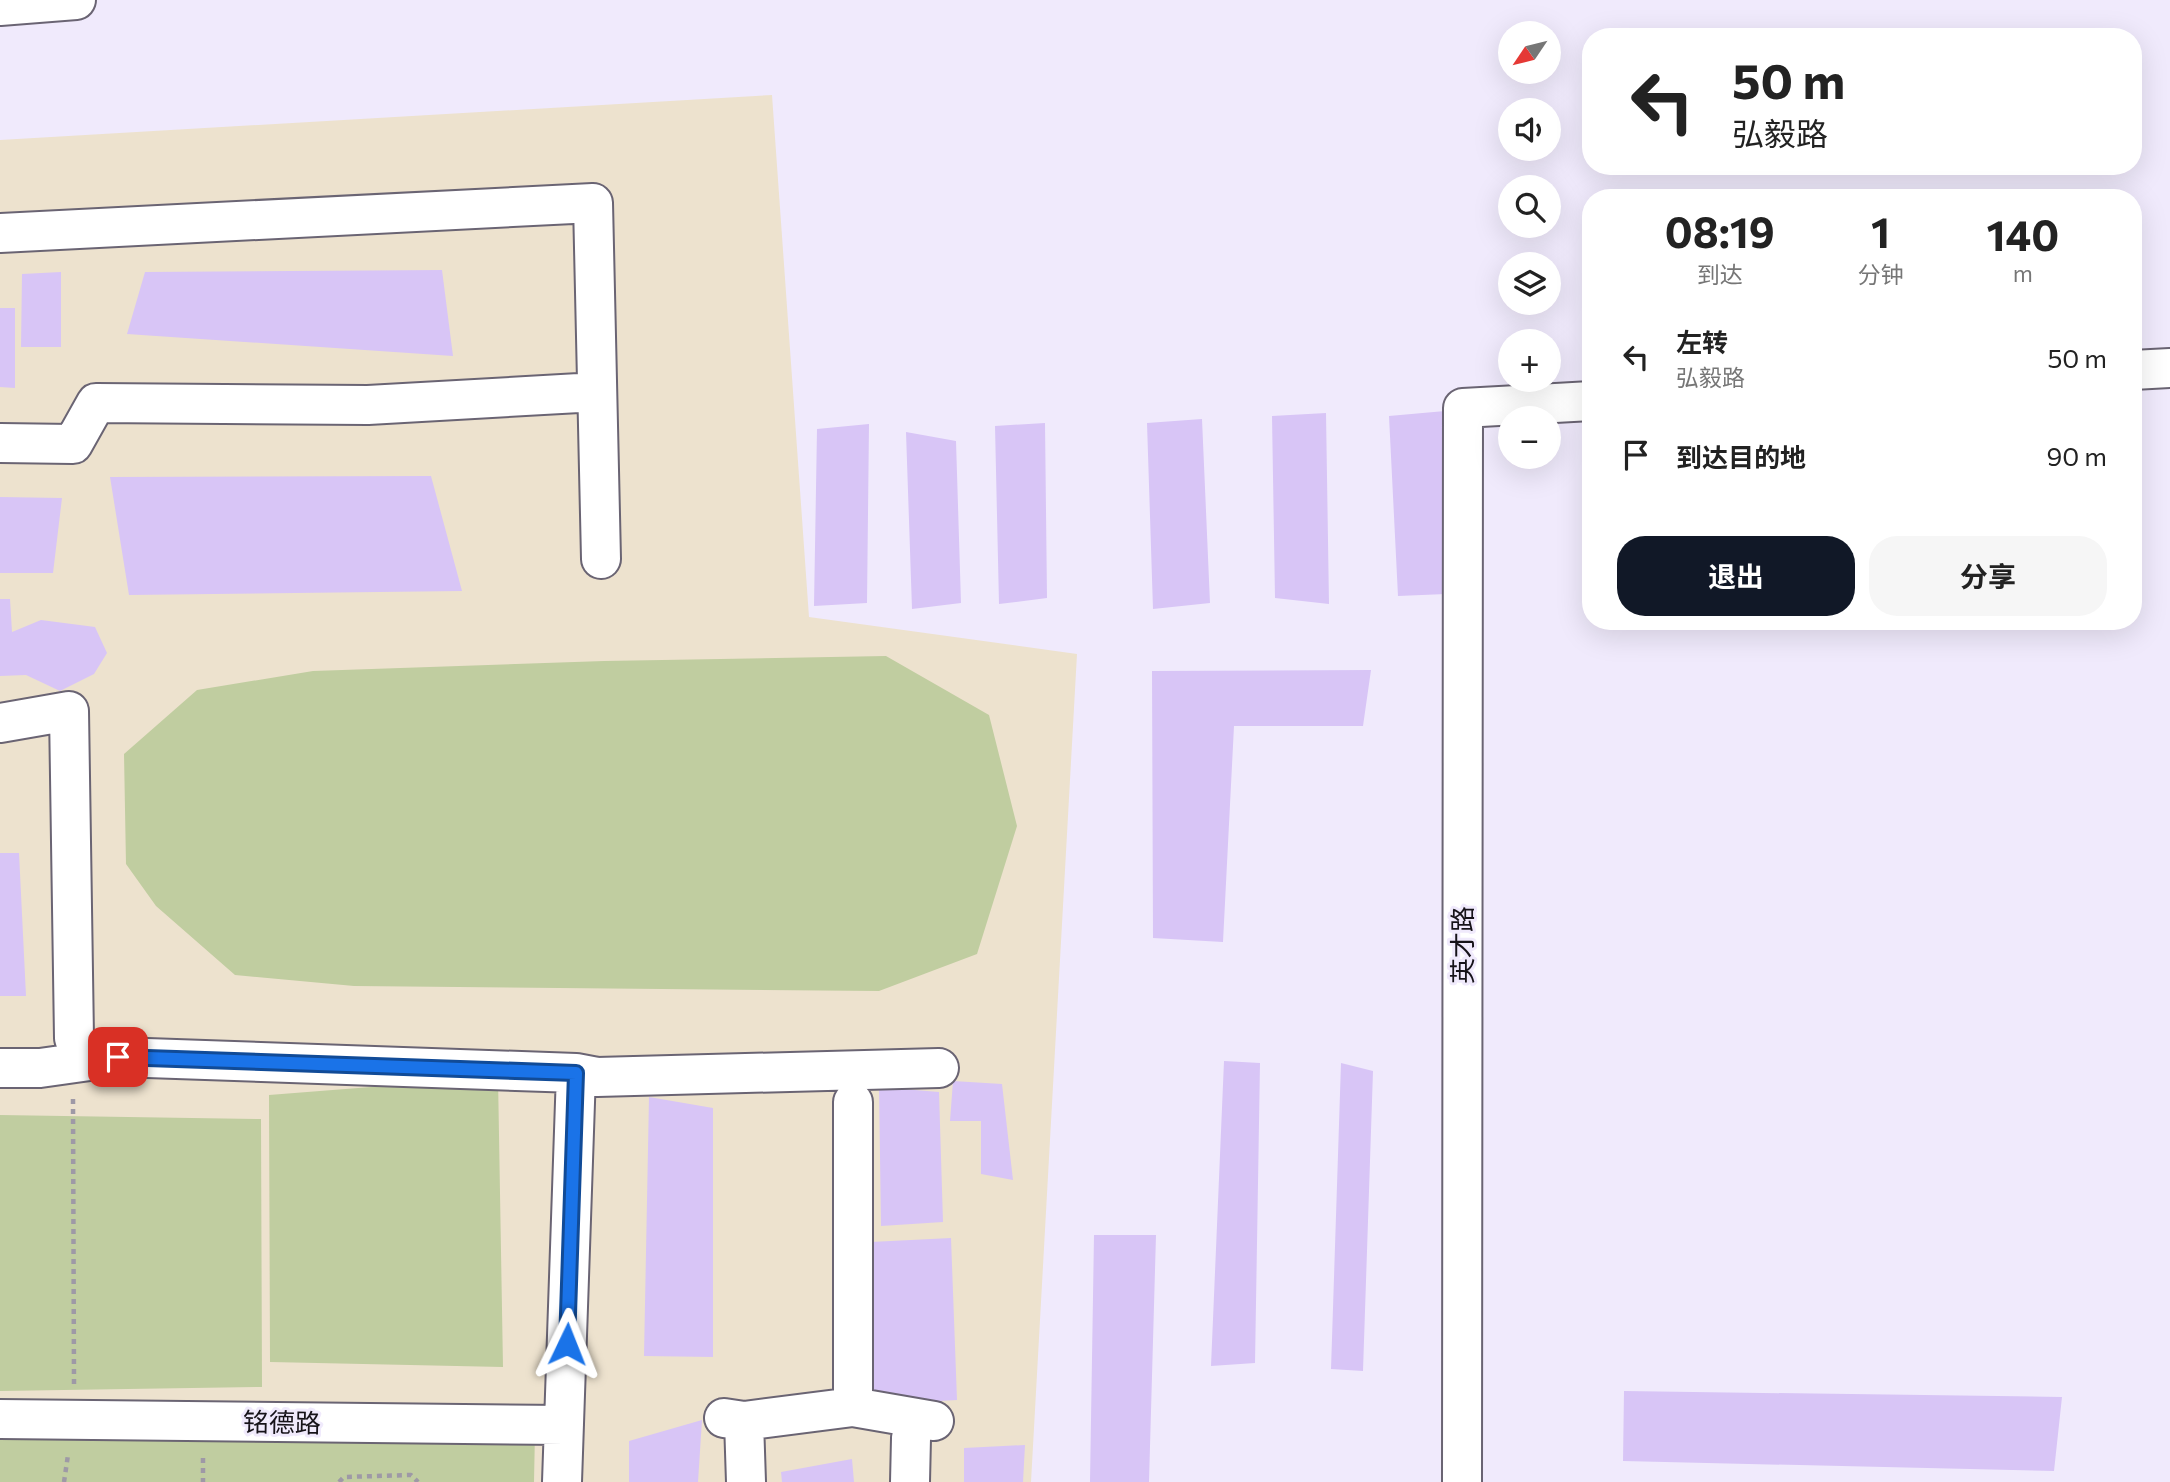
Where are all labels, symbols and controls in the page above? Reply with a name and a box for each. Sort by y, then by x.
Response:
north arrow [1498,21,1561,84]
map controls [1498,21,1561,469]
text: 50 m [1732,49,1845,109]
icon: left [1617,56,1708,147]
button: sound [1498,98,1561,161]
text: 弘毅路 [1732,113,1828,153]
button: search [1498,175,1561,238]
text: 08:19 [1665,205,1775,257]
text: 1 [1871,205,1890,257]
text: 140 [1986,208,2059,260]
button: layers [1498,252,1561,315]
text: m [2013,259,2033,287]
text: 到达 [1697,260,1743,288]
text: 分钟 [1858,260,1904,288]
text: 左转 [1676,326,1728,357]
button: + [1498,329,1561,392]
icon: left [1617,338,1655,376]
text: 50 m [2047,342,2107,373]
text: 弘毅路 [1676,363,1745,391]
button: − [1498,406,1561,469]
icon: arrive [1617,436,1655,474]
text: 90 m [2047,440,2107,471]
text: 到达目的地 [1676,441,1806,472]
button: 退出 [1617,536,1855,616]
button: 分享 [1869,536,2107,616]
street label: 英才路 [1446,906,1477,984]
pin [88,1027,148,1087]
icon: arrive [99,1038,137,1076]
position arrow [530,1307,604,1381]
street label: 铭德路 [243,1405,321,1438]

